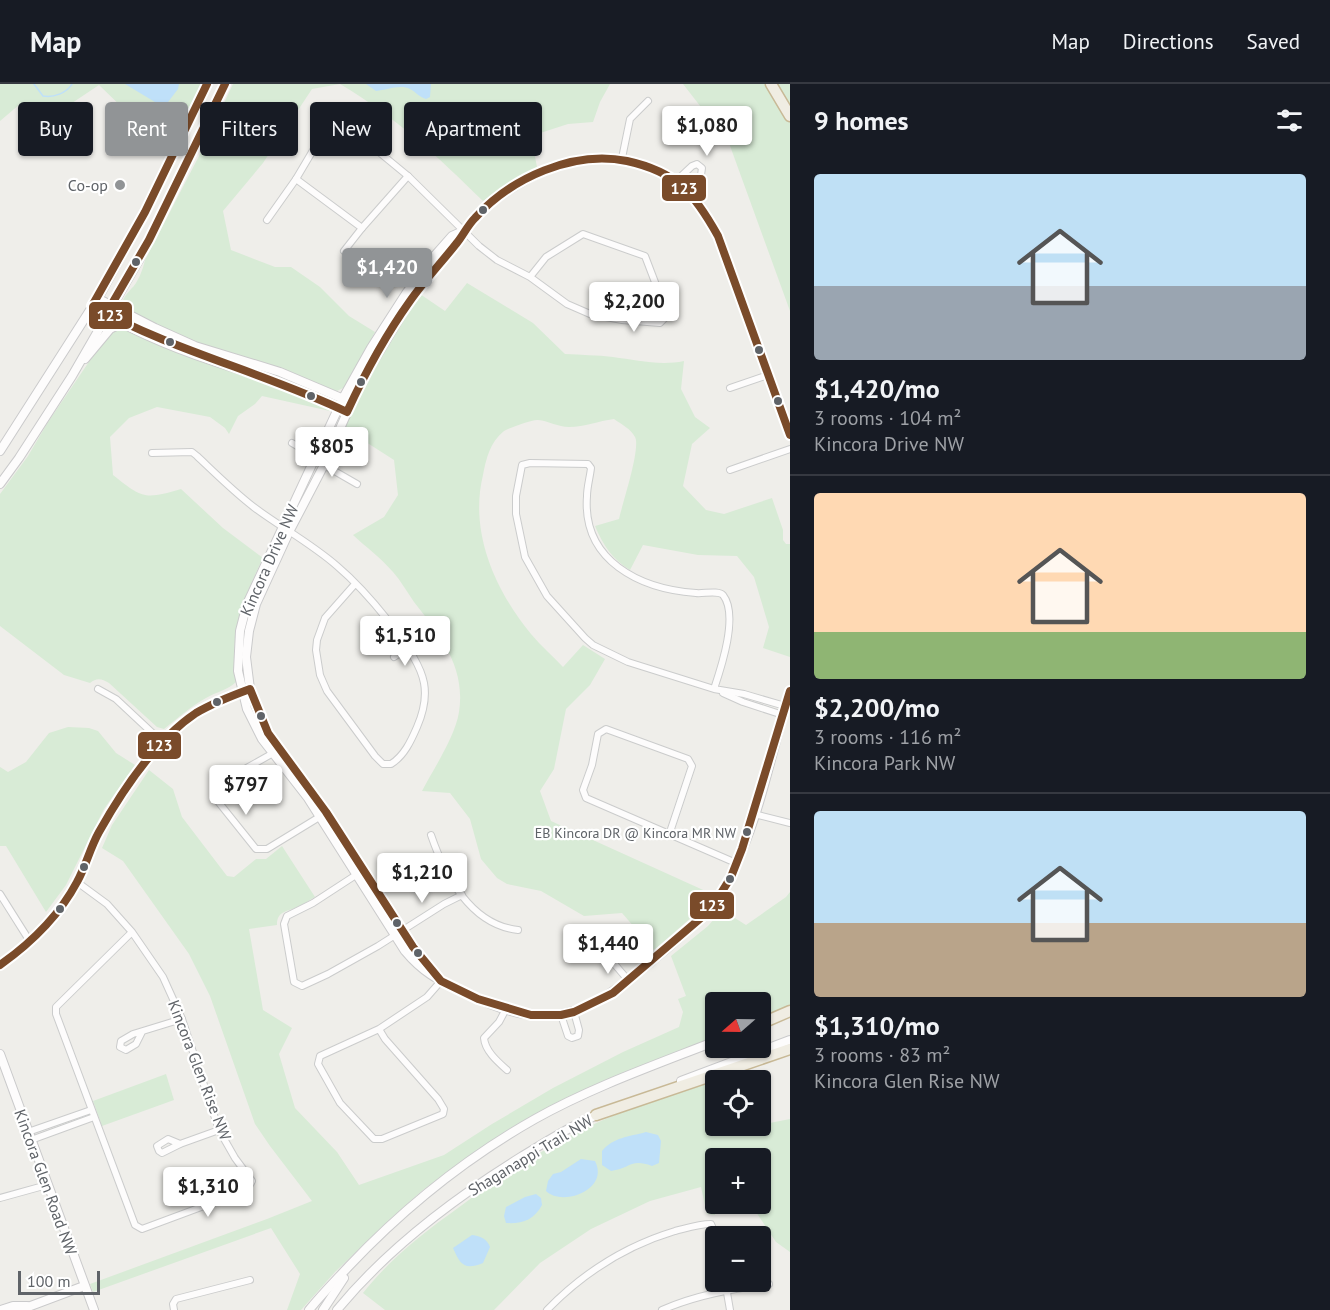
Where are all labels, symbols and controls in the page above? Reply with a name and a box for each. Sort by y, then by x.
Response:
text: Map [30,23,81,60]
text: Map [1051,28,1090,55]
text: Directions [1123,28,1214,55]
text: Saved [1247,28,1300,55]
chip: Buy [18,102,93,156]
chip: Rent [105,102,188,156]
chip: Filters [200,102,298,156]
chip: New [310,102,392,156]
chip: Apartment [404,102,542,156]
text: 9 homes [814,104,909,137]
icon: filters [1273,104,1306,137]
pin: $1,080 [658,106,756,157]
text: $1,080 [676,112,738,138]
line badge: 123 [661,174,707,202]
place label: Co-op [68,175,108,195]
marker: Co-op [113,178,127,192]
text: 123 [670,178,698,198]
unlabelled marker [477,204,489,216]
icon: home [1006,213,1114,321]
pin: $1,420 [338,248,436,299]
text: $1,420 [356,254,418,280]
unlabelled marker [130,256,142,268]
pin: $2,200 [585,282,683,333]
text: $2,200 [603,288,665,314]
line badge: 123 [88,301,133,330]
text: 123 [96,305,124,325]
unlabelled marker [164,336,176,348]
unlabelled marker [753,344,765,356]
text: $1,420/mo [814,372,940,405]
unlabelled marker [355,376,367,388]
unlabelled marker [305,390,317,402]
unlabelled marker [772,395,784,407]
text: 3 rooms · 104 m² [814,405,961,431]
pin: $805 [296,427,368,478]
text: Kincora Drive NW [814,431,964,457]
text: $805 [309,433,355,459]
street label: Kincora Drive NW [235,500,303,619]
icon: home [1006,532,1114,640]
pin: $1,510 [356,616,454,667]
text: $1,510 [374,622,436,648]
text: $2,200/mo [814,691,940,724]
unlabelled marker [211,696,223,708]
unlabelled marker [255,710,267,722]
text: 3 rooms · 116 m² [814,724,961,750]
line badge: 123 [137,731,182,760]
text: 123 [145,735,173,755]
text: Kincora Park NW [814,750,955,776]
pin: $797 [210,765,282,816]
text: $797 [223,771,269,797]
place label: EB Kincora DR @ Kincora MR NW [535,824,736,842]
marker: EB Kincora DR @ Kincora MR NW [741,826,753,838]
icon: home [1006,850,1114,958]
pin: $1,210 [373,853,471,904]
text: $1,210 [391,859,453,885]
unlabelled marker [78,861,90,873]
unlabelled marker [724,873,736,885]
line badge: 123 [689,891,735,920]
text: 123 [698,895,726,915]
unlabelled marker [54,903,66,915]
unlabelled marker [391,917,403,929]
pin: $1,440 [559,924,657,975]
text: $1,440 [577,930,639,956]
unlabelled marker [412,947,424,959]
north arrow [705,992,771,1058]
map controls [705,992,771,1292]
street label: Kincora Glen Rise NW [164,997,236,1144]
text: $1,310/mo [814,1009,940,1042]
text: 3 rooms · 83 m² [814,1042,950,1068]
text: Kincora Glen Rise NW [814,1068,1000,1094]
button: locate [705,1070,771,1136]
street label: Kincora Glen Road NW [10,1106,82,1258]
street label: Shaganappi Trail NW [464,1110,596,1200]
button: + [705,1148,771,1214]
pin: $1,310 [159,1167,257,1218]
text: $1,310 [177,1173,239,1199]
button: − [705,1226,771,1292]
scale bar [18,1268,100,1296]
text: 100 m [27,1271,70,1291]

